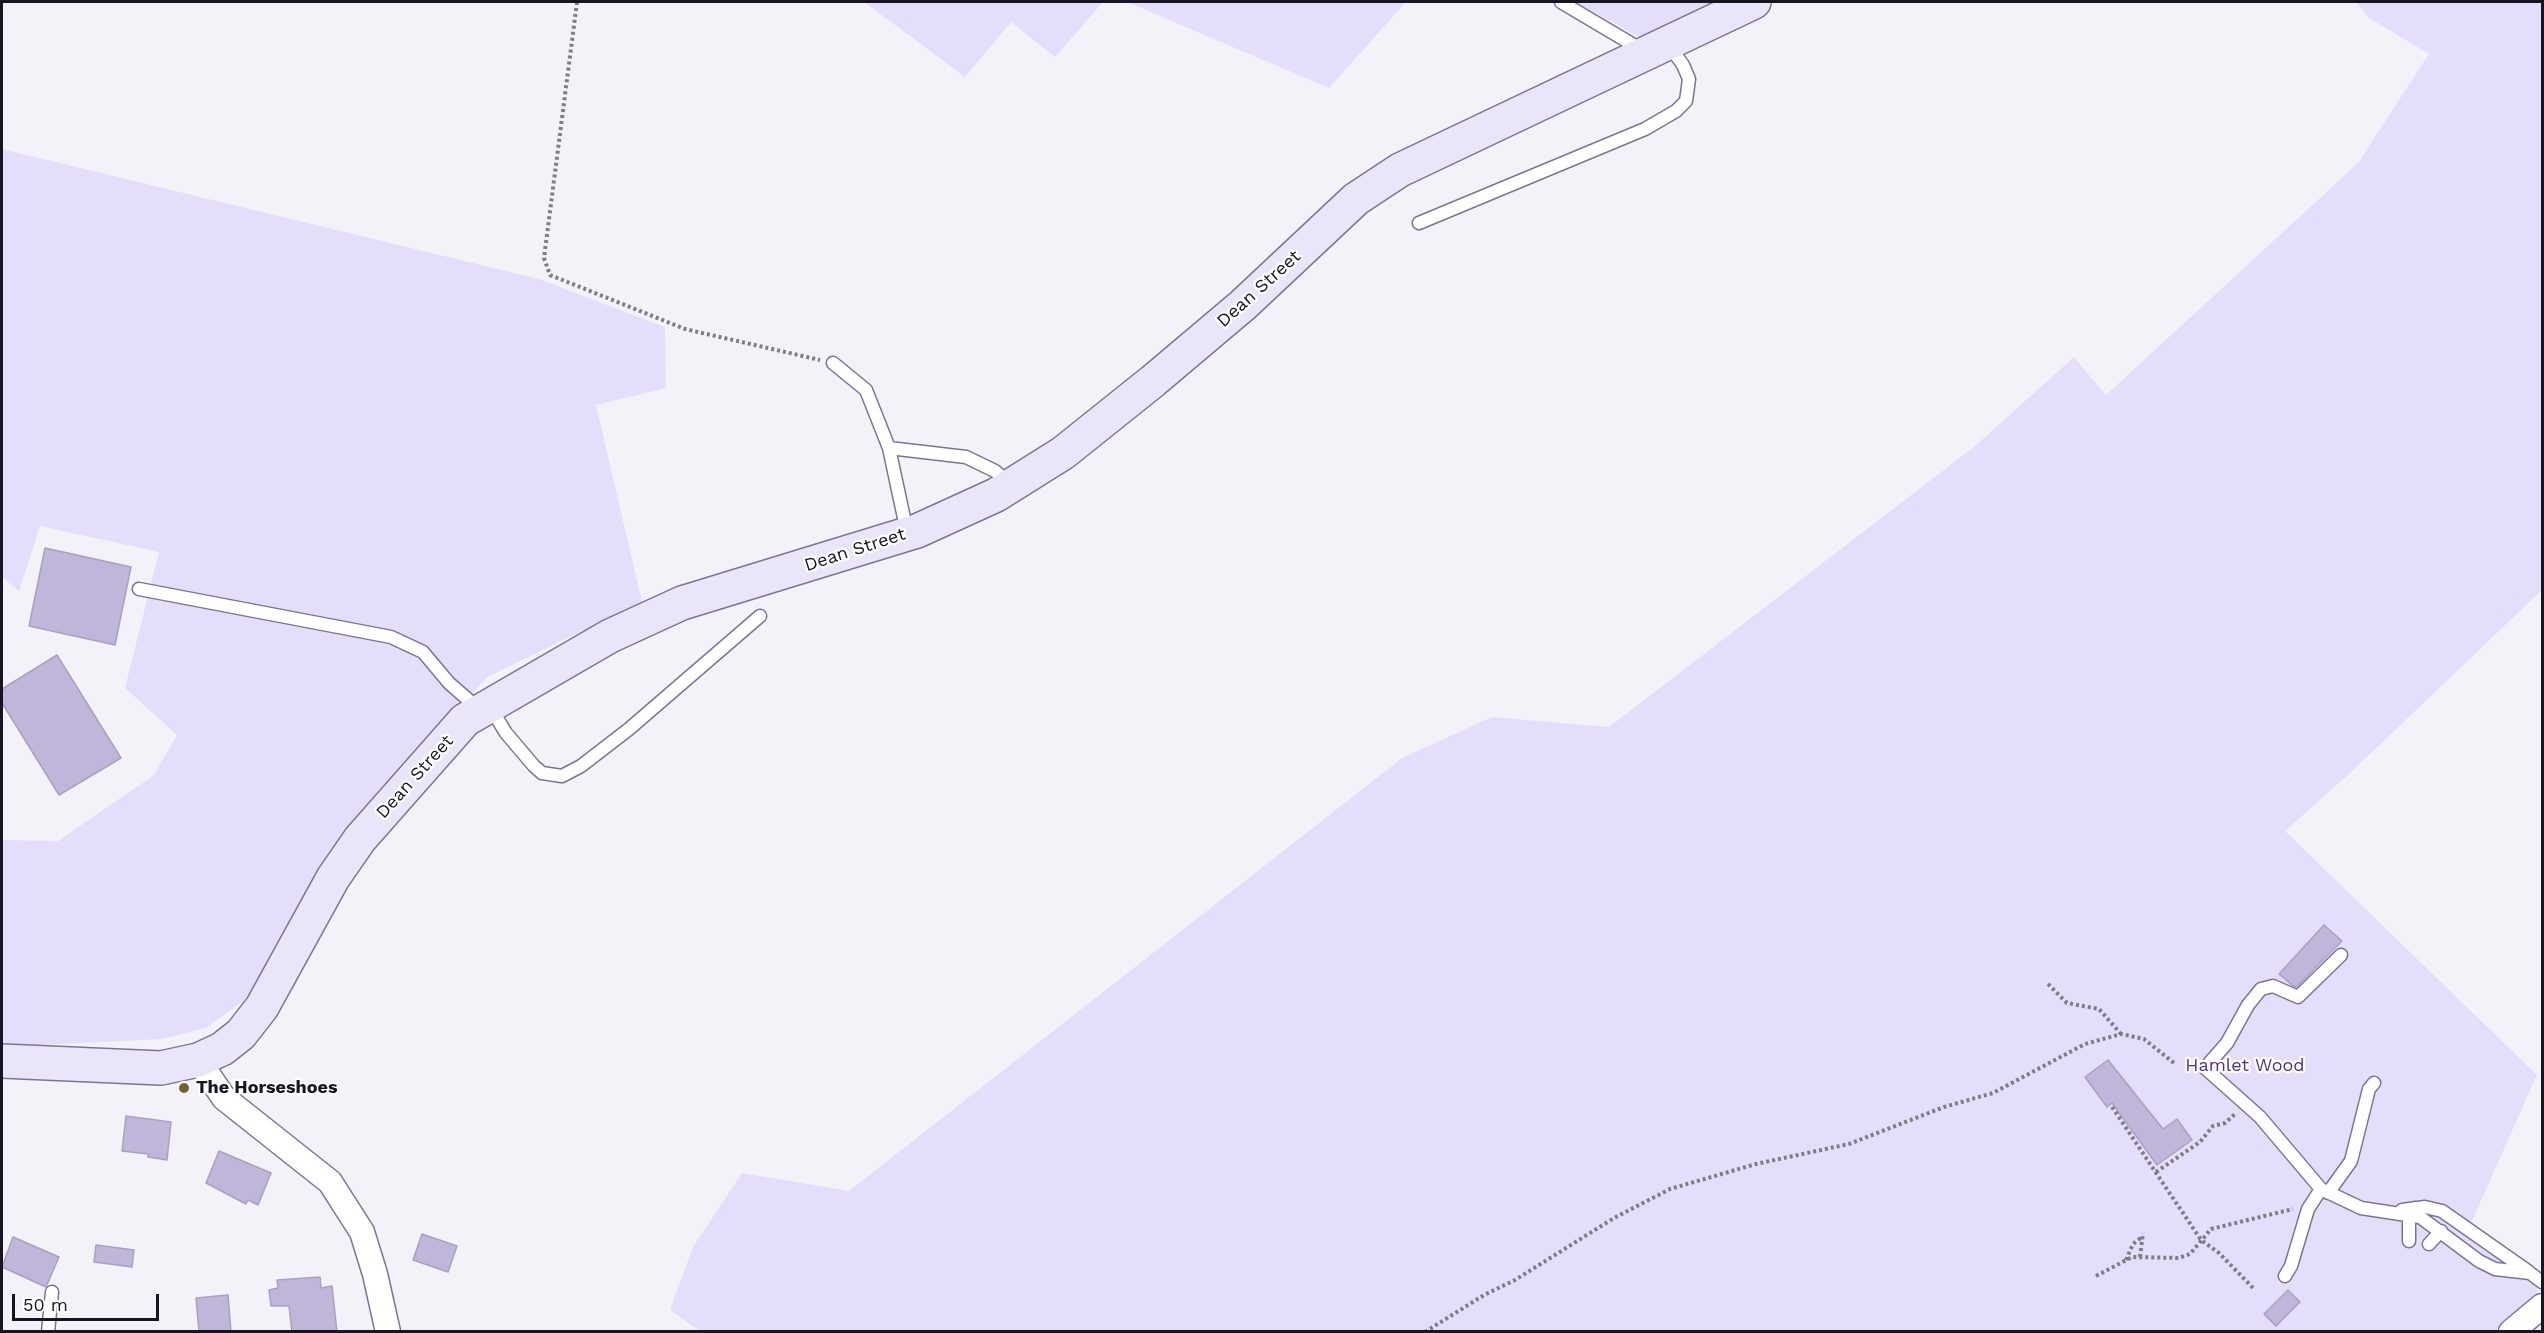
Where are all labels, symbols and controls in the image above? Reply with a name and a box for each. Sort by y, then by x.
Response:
street label: Dean Street [1213,246,1305,332]
street label: Dean Street [802,524,908,576]
street label: Dean Street [372,731,458,823]
park label: Hamlet Wood [2185,1055,2305,1077]
place label: The Horseshoes [196,1077,338,1099]
marker: The Horseshoes [177,1081,191,1095]
scale bar [15,1282,162,1320]
text: 50 m [23,1294,68,1315]

